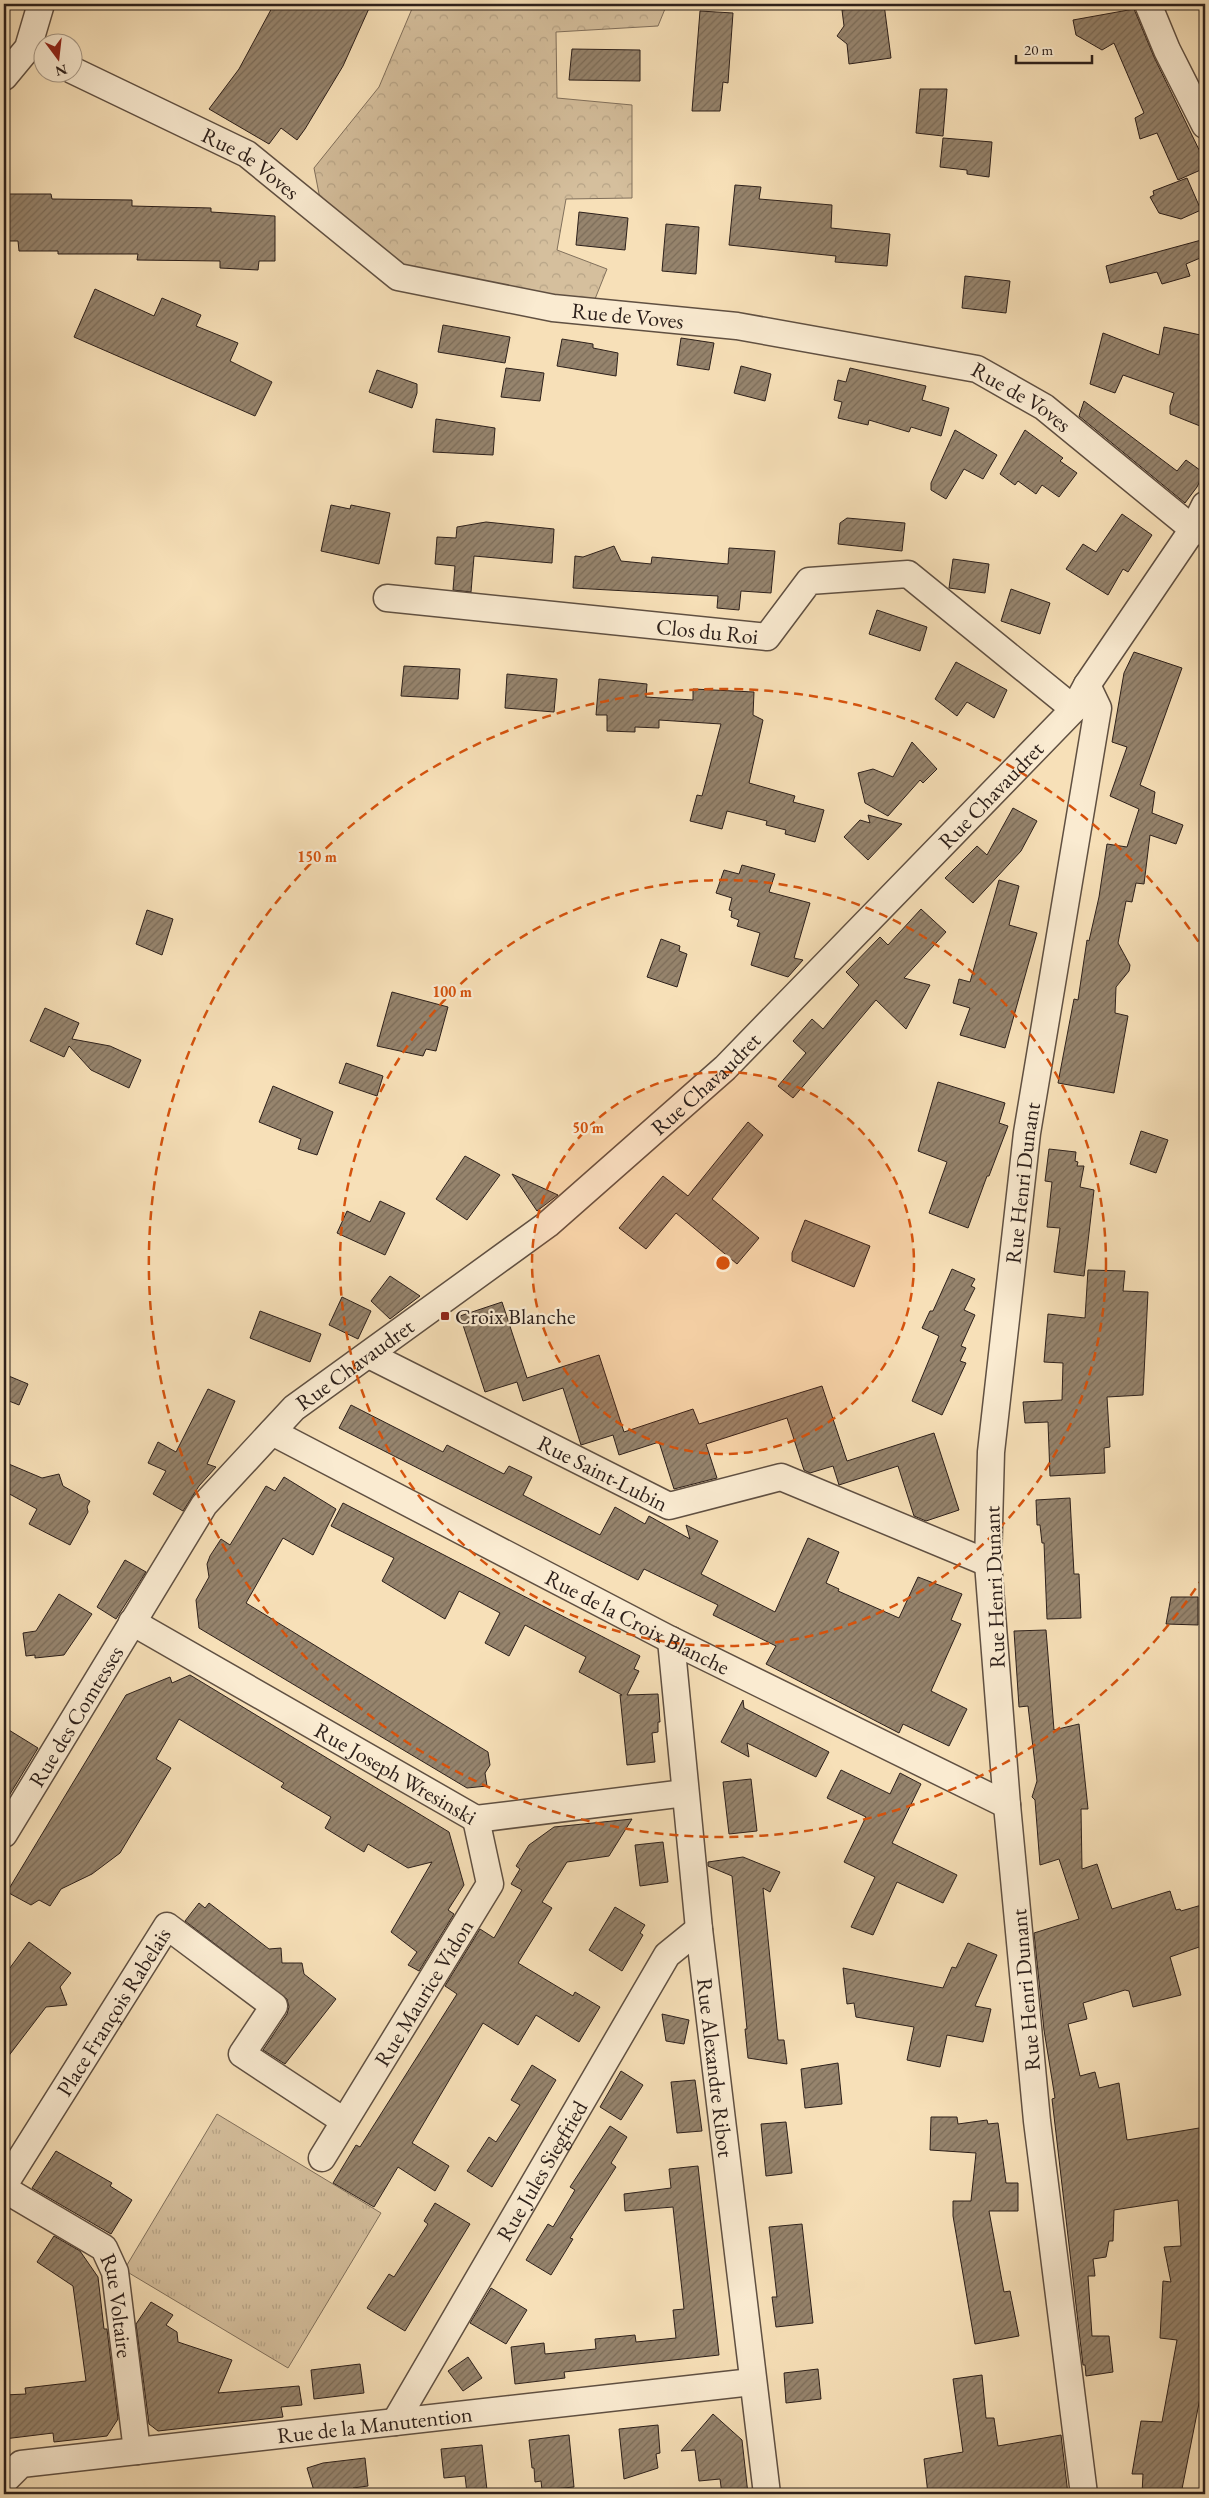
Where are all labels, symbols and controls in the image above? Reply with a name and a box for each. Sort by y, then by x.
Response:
north arrow [32,32,82,82]
scale bar [1016,32,1093,64]
text: 20 m [1024,40,1053,59]
text: N [53,60,69,81]
street label: Rue de Voves [197,120,306,206]
street label: Rue de Voves [570,296,685,336]
street label: Rue de Voves [966,355,1077,439]
street label: Clos du Roi [655,612,760,651]
street label: Rue Chavaudret [932,735,1050,855]
text: 150 m [297,847,337,866]
text: 100 m [432,982,472,1001]
street label: Rue Chavaudret [645,1026,767,1142]
street label: Rue Henri Dunant [998,1100,1047,1265]
text: 50 m [572,1118,604,1137]
centre of rings [714,1254,732,1272]
place label: Croix Blanche [455,1302,576,1331]
marker: Croix Blanche [439,1310,451,1322]
street label: Rue Chavaudret [290,1312,420,1417]
street label: Rue Saint-Lubin [533,1428,673,1518]
street label: Rue Henri Dunant [977,1505,1012,1669]
street label: Rue de la Croix Blanche [540,1563,735,1682]
street label: Rue des Comtesses [22,1640,130,1792]
street label: Rue Joseph Wresinski [309,1716,482,1831]
street label: Rue Henri Dunant [1004,1908,1047,2072]
street label: Rue Maurice Vidon [368,1913,480,2072]
street label: Place François Rabelais [50,1922,178,2102]
street label: Rue Alexandre Ribot [690,1976,740,2159]
street label: Rue Jules Siegfried [490,2095,595,2246]
street label: Rue Voltaire [93,2249,139,2360]
street label: Rue de la Manutention [276,2399,474,2450]

